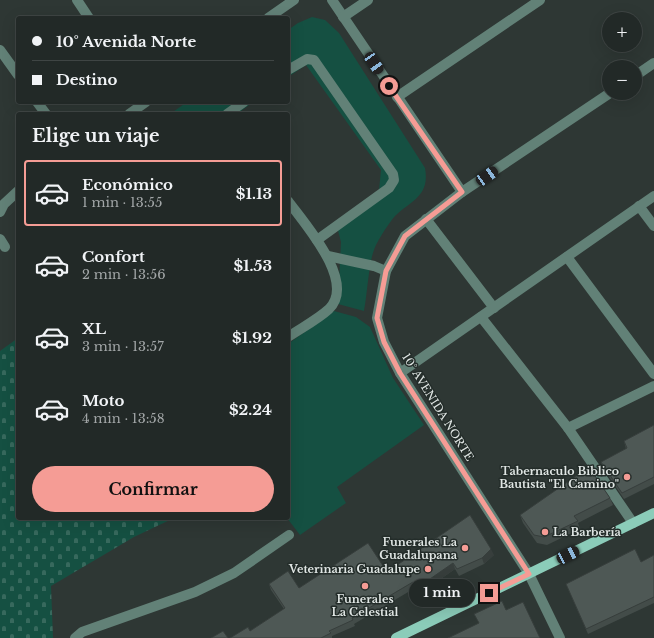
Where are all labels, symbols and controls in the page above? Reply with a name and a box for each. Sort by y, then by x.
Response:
map controls [602,12,642,100]
button: + [602,12,642,52]
text: 10° Avenida Norte [56,32,196,51]
car [362,50,386,76]
button: − [602,60,642,100]
text: Destino [56,70,118,89]
route start [380,77,398,95]
text: Elige un viaje [32,125,159,147]
car [474,164,500,188]
icon: car [34,175,70,211]
text: Económico [82,175,173,194]
text: $1.13 [236,184,272,203]
text: 1 min · 13:55 [82,194,162,211]
icon: car [34,247,70,283]
text: Confort [82,247,145,266]
text: $1.53 [233,256,272,275]
text: 2 min · 13:56 [82,266,166,283]
icon: car [34,319,70,355]
text: XL [82,319,106,338]
text: $1.92 [232,328,272,347]
text: 3 min · 13:57 [82,338,164,355]
street label: 10° AVENIDA NORTE [399,351,477,463]
icon: car [34,391,70,427]
text: Moto [82,391,124,410]
text: $2.24 [229,400,272,419]
text: 4 min · 13:58 [82,410,165,427]
place label: Tabernaculo Biblico Bautista "El Camino" [499,464,619,491]
button: Confirmar [32,466,274,512]
marker: Tabernaculo Biblico Bautista "El Camino" [622,472,632,482]
place label: La Barbería [553,525,621,539]
marker: La Barbería [540,527,550,537]
place label: Funerales La Guadalupana [379,535,458,562]
marker: Funerales La Guadalupana [460,543,470,553]
car [555,544,581,566]
place label: Veterinaria Guadalupe [288,562,421,576]
marker: Veterinaria Guadalupe [423,564,433,574]
callout: 1 min [409,579,475,607]
marker: Funerales La Celestial [360,581,370,591]
text: 1 min [423,584,461,601]
route end [480,584,498,602]
place label: Funerales La Celestial [332,592,399,619]

